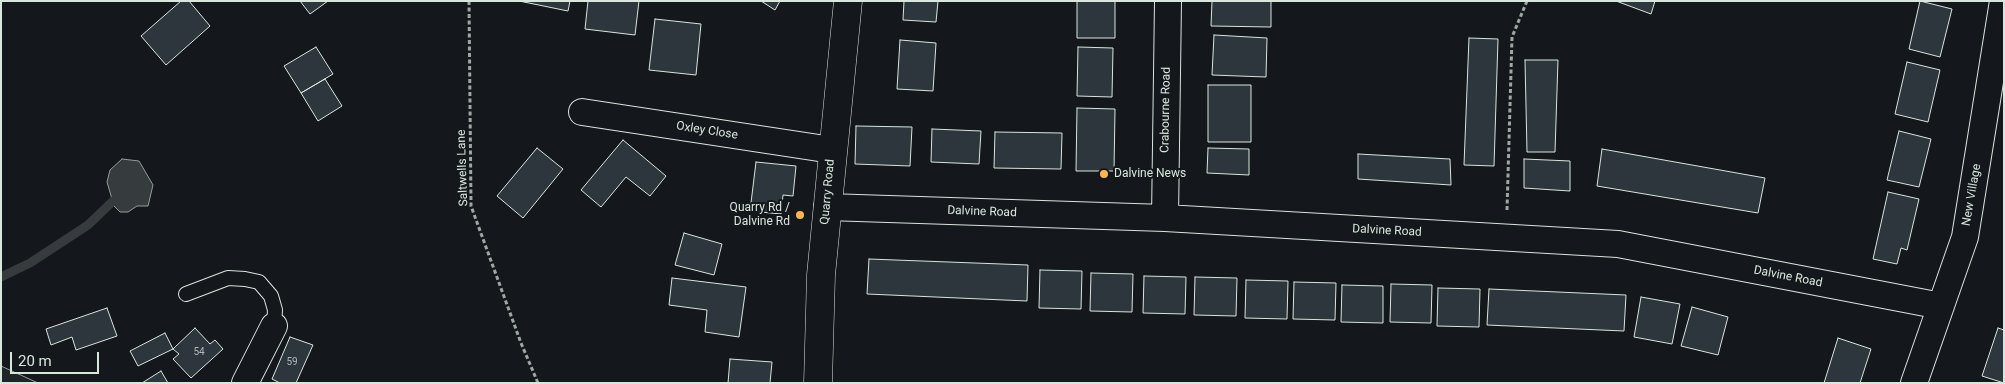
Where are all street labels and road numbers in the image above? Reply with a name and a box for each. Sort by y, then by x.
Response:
street label: Crabourne Road [1158,67,1174,153]
street label: Oxley Close [675,119,739,143]
street label: Saltwells Lane [454,129,472,207]
street label: Quarry Road [818,159,838,225]
street label: New Village [1959,163,1985,227]
street label: Dalvine Road [947,204,1017,220]
street label: Dalvine Road [1352,222,1422,240]
street label: Dalvine Road [1752,263,1824,291]

